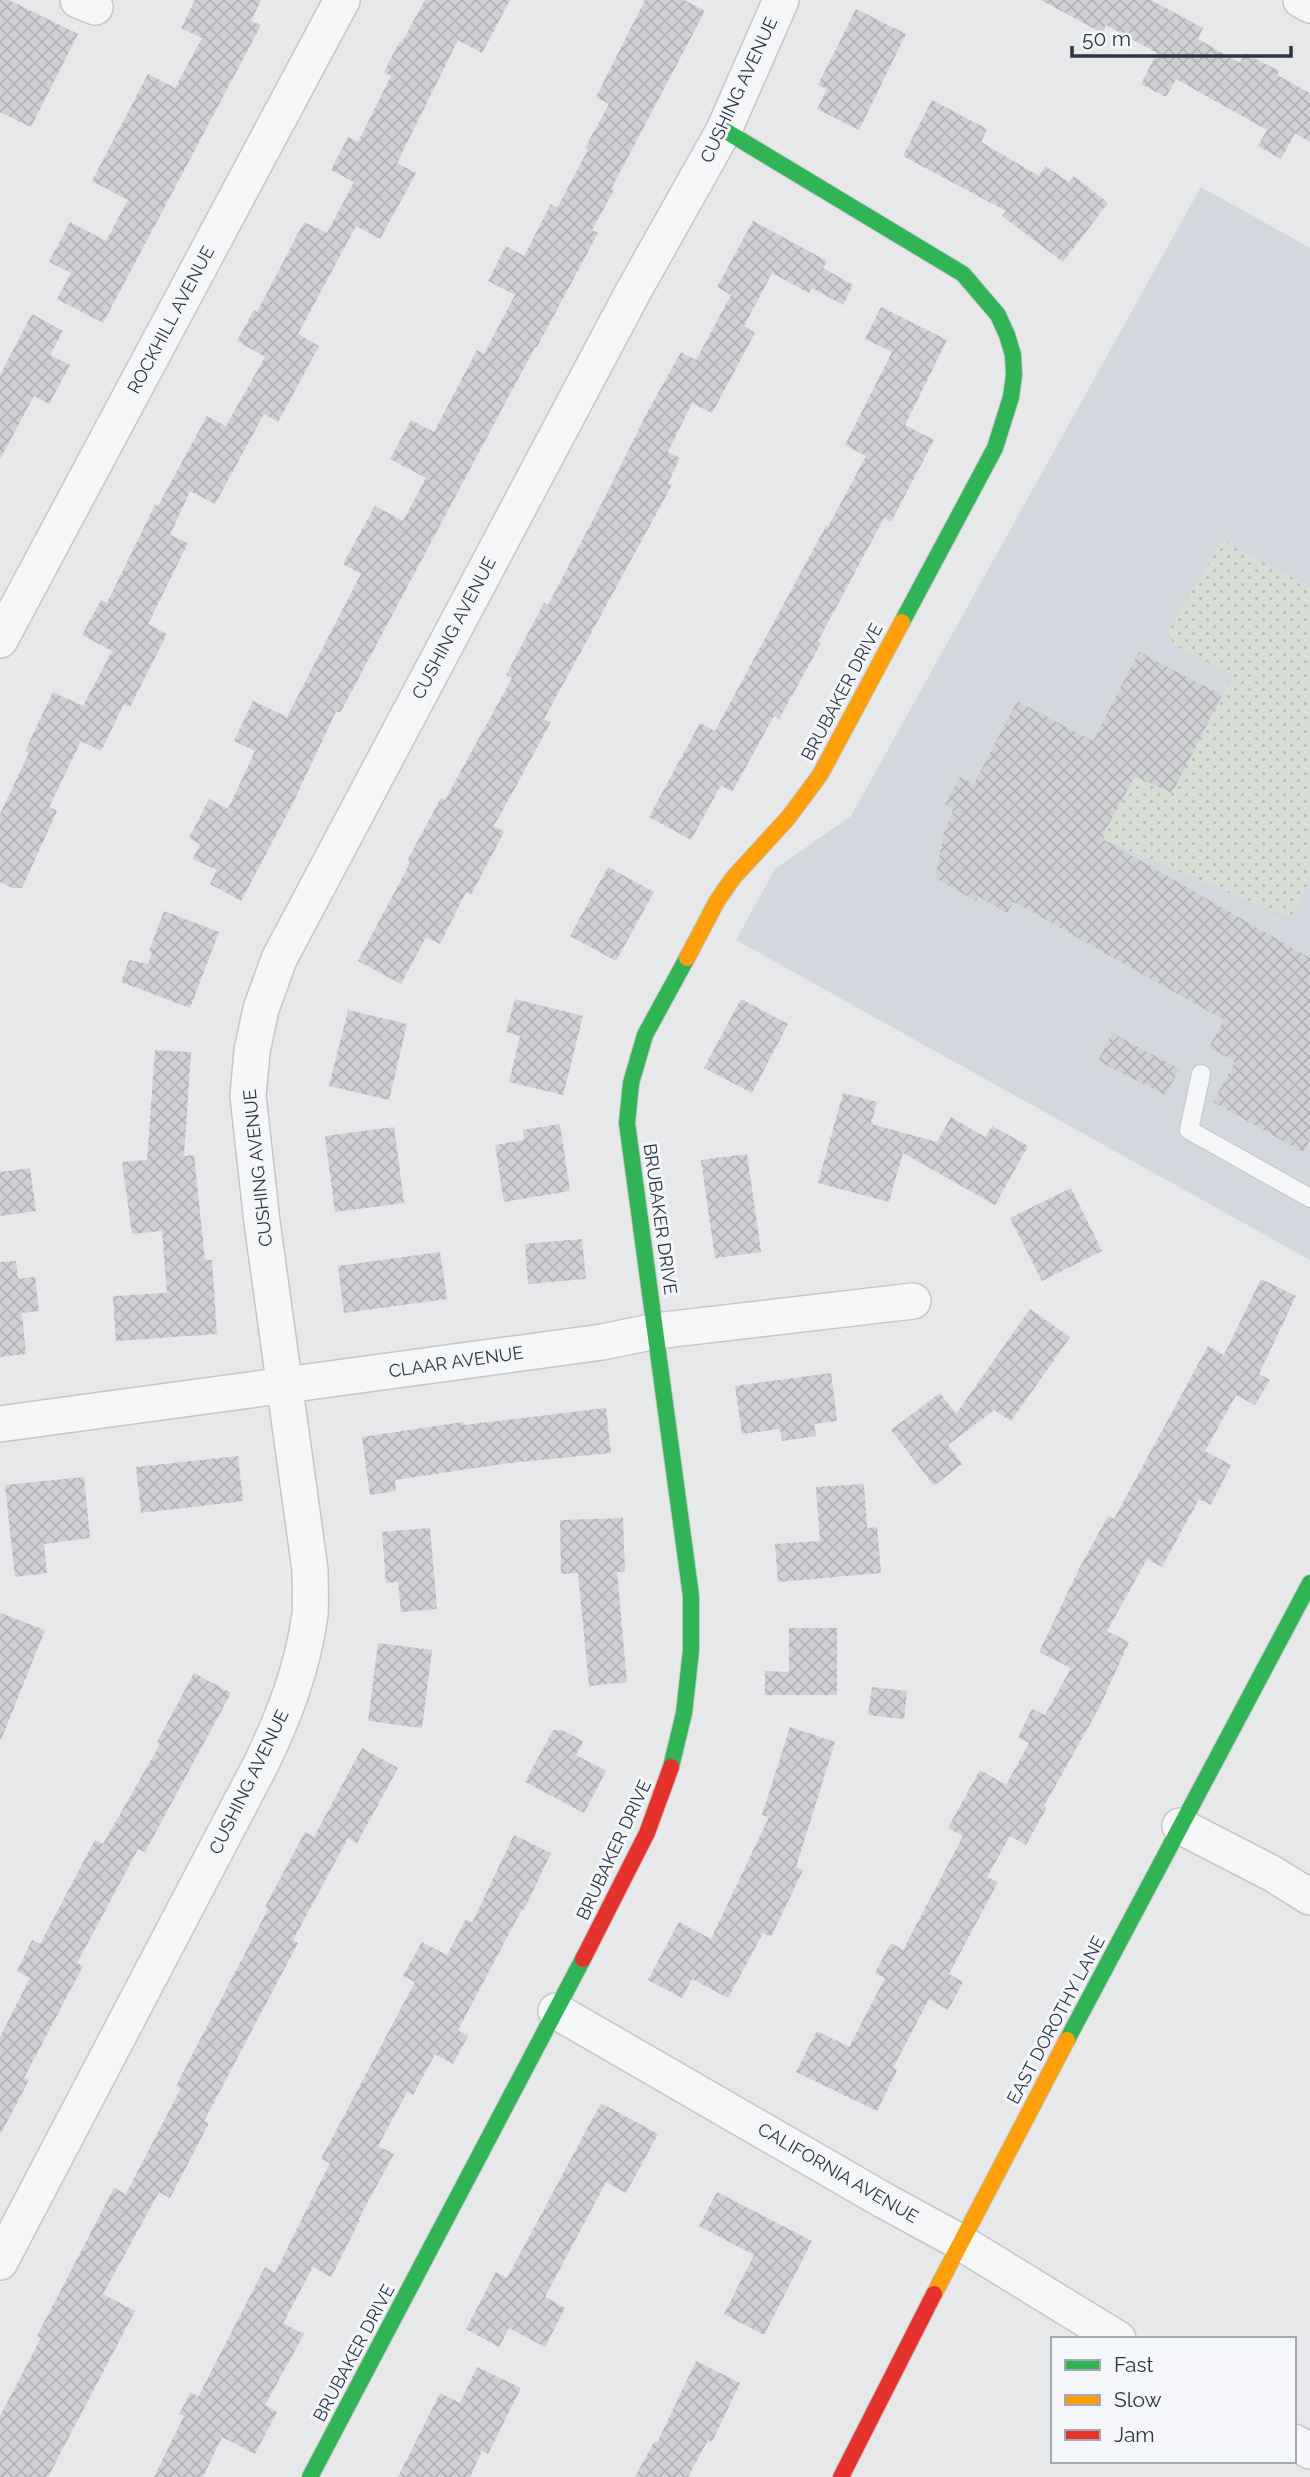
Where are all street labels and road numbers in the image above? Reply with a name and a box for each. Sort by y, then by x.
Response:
street label: CUSHING AVENUE [696,14,782,166]
street label: ROCKHILL AVENUE [123,242,218,397]
street label: CUSHING AVENUE [407,553,500,703]
street label: BRUBAKER DRIVE [797,620,887,764]
street label: CUSHING AVENUE [239,1088,276,1248]
street label: BRUBAKER DRIVE [639,1142,682,1296]
street label: CLAAR AVENUE [387,1342,525,1381]
street label: CUSHING AVENUE [204,1706,293,1857]
street label: BRUBAKER DRIVE [572,1776,655,1923]
street label: EAST DOROTHY LANE [1002,1932,1109,2107]
street label: CALIFORNIA AVENUE [754,2118,922,2227]
street label: BRUBAKER DRIVE [309,2281,399,2425]

